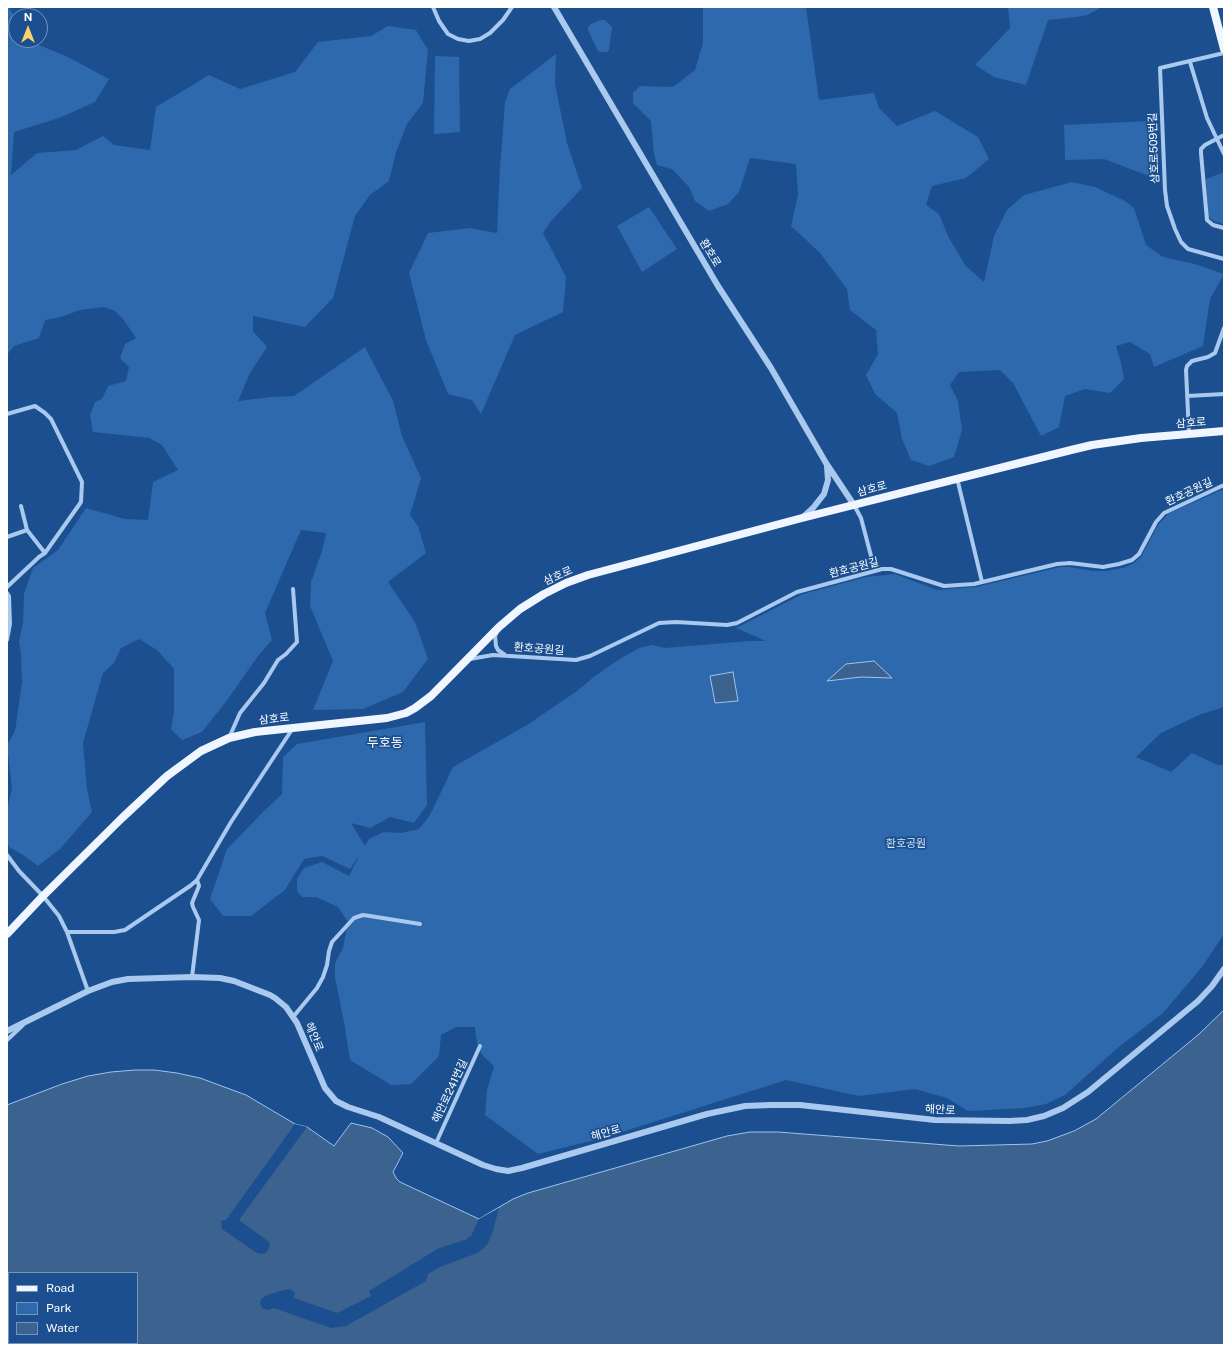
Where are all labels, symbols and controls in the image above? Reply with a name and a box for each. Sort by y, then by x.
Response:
north arrow [8,8,48,48]
text: N [24,11,32,23]
street label: 삼호로509번길 [1146,112,1162,184]
street label: 환호로 [697,237,723,269]
street label: 삼호로 [1175,415,1207,431]
street label: 환호공원길 [1163,475,1215,509]
street label: 삼호로 [856,479,888,499]
street label: 환호공원길 [828,555,880,581]
street label: 삼호로 [541,564,575,588]
street label: 환호공원길 [513,641,565,657]
street label: 삼호로 [258,711,290,727]
district label: 두호동 [367,735,403,751]
park label: 환호공원 [886,837,926,851]
street label: 해안로 [302,1020,326,1054]
street label: 해안로241번길 [430,1057,470,1125]
street label: 해안로 [924,1103,956,1117]
street label: 해안로 [590,1122,622,1144]
legend [8,1272,138,1344]
text: Road [46,1281,74,1295]
text: Park [46,1301,72,1315]
text: Water [46,1321,79,1335]

